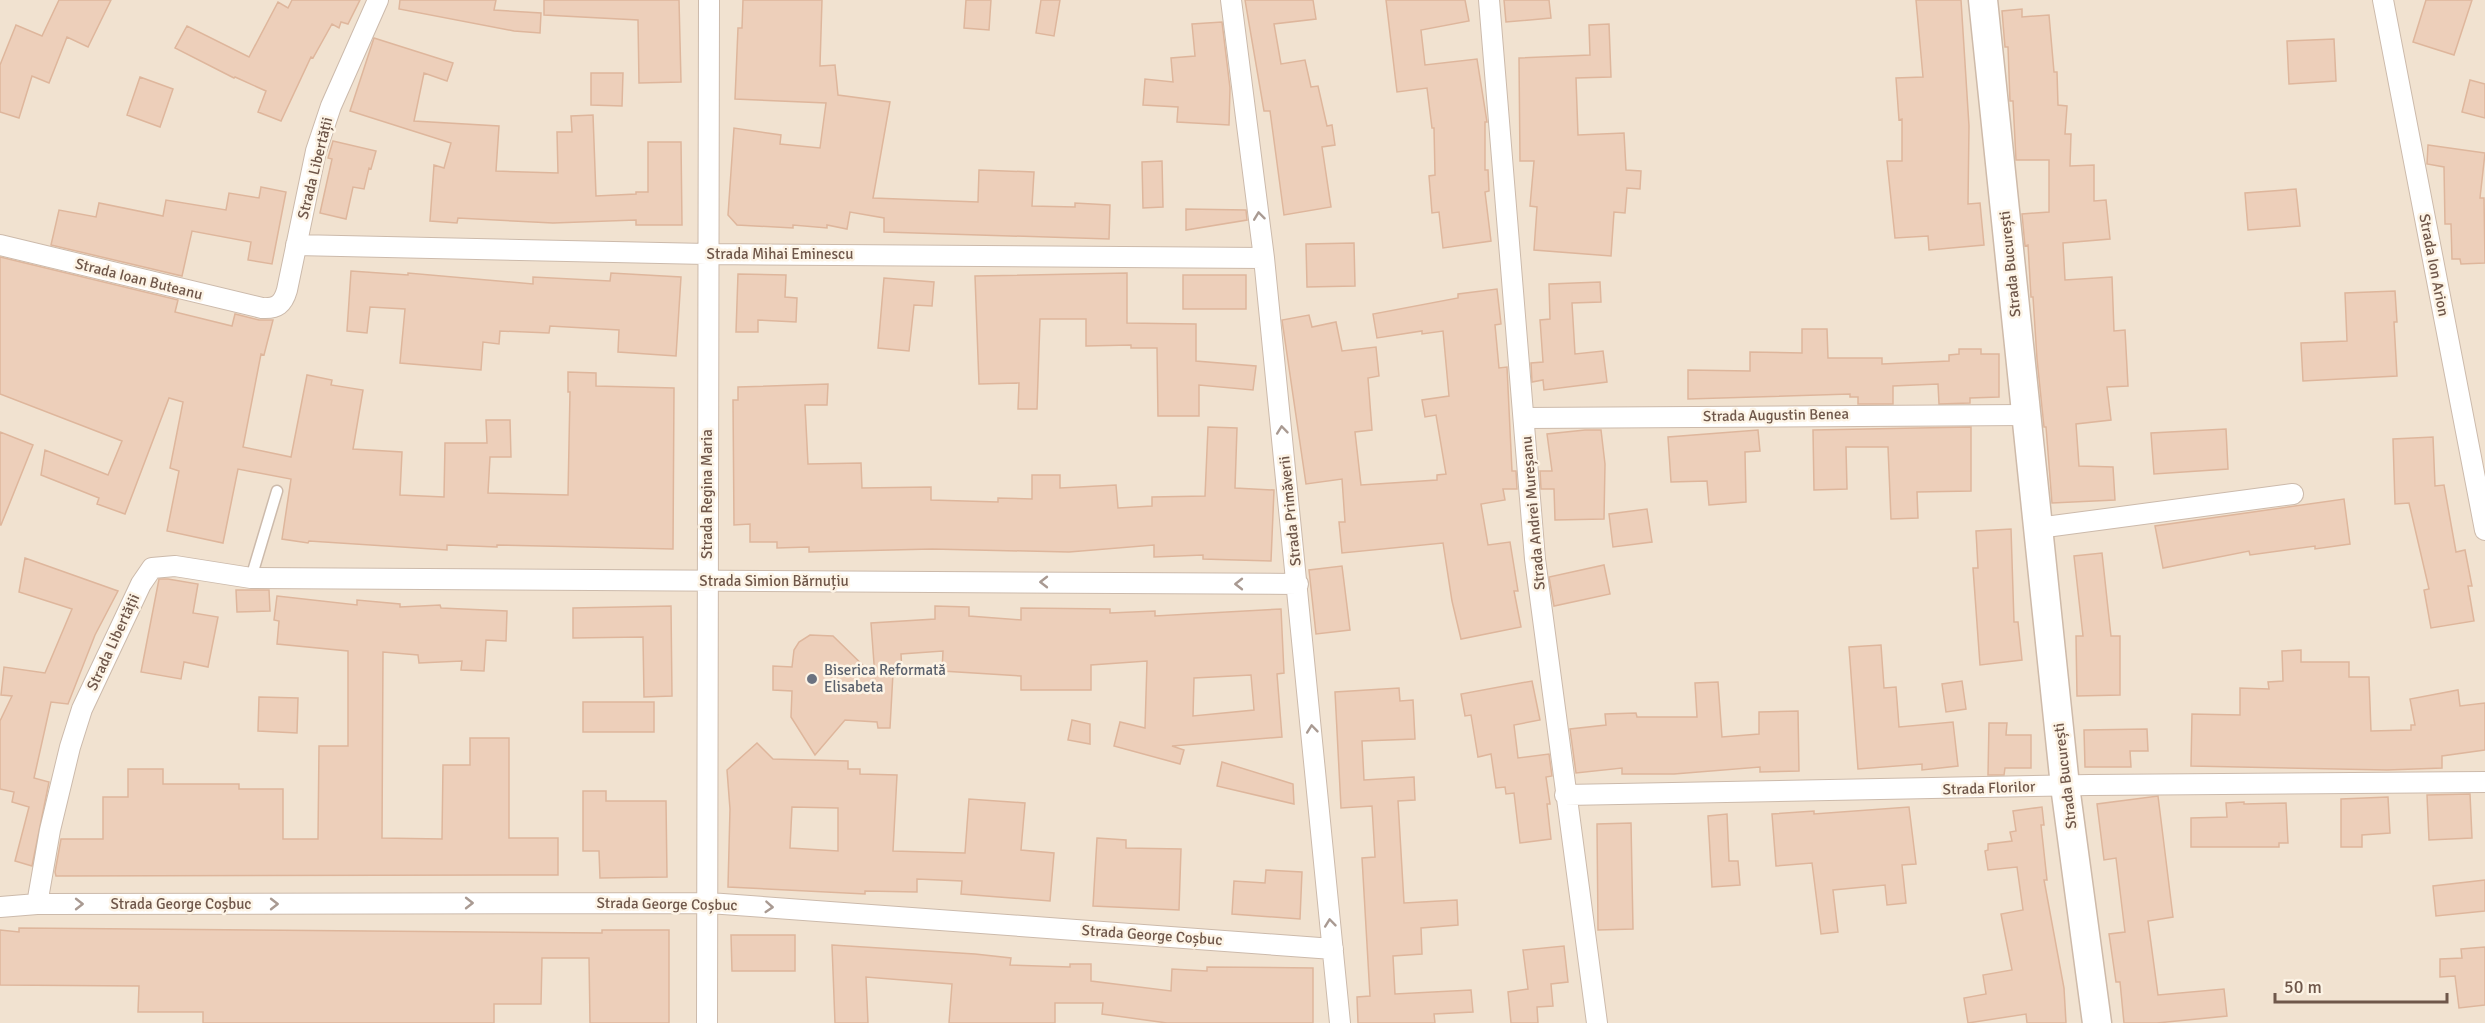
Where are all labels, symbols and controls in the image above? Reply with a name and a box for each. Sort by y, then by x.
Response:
street label: Strada Libertății [294,115,337,221]
street label: Strada București [1995,210,2025,318]
one-way arrow [1253,211,1265,220]
street label: Strada Ion Arion [2415,212,2453,318]
street label: Strada Mihai Eminescu [707,245,853,263]
street label: Strada Ioan Buteanu [73,254,205,304]
street label: Strada Augustin Benea [1703,405,1849,425]
one-way arrow [1276,426,1289,435]
street label: Strada Regina Maria [698,429,716,559]
street label: Strada Andrei Mureșanu [1517,435,1549,591]
street label: Strada Primăverii [1275,455,1305,567]
street label: Strada Simion Bărnuțiu [699,572,849,591]
one-way arrow [1040,576,1049,588]
one-way arrow [1235,577,1244,590]
street label: Strada Libertății [83,591,144,694]
place label: Biserica Reformată Elisabeta [824,661,946,696]
marker: Biserica Reformată Elisabeta [805,672,819,686]
street label: Strada București [2050,722,2080,830]
one-way arrow [1306,724,1319,733]
street label: Strada Florilor [1942,777,2036,799]
street label: Strada George Coșbuc [596,894,738,914]
street label: Strada George Coșbuc [111,895,251,913]
one-way arrow [465,897,474,909]
one-way arrow [75,898,84,910]
one-way arrow [270,898,279,910]
one-way arrow [765,900,774,913]
one-way arrow [1325,918,1337,927]
street label: Strada George Coșbuc [1081,921,1223,949]
scale bar [2275,966,2448,1004]
text: 50 m [2284,976,2322,998]

